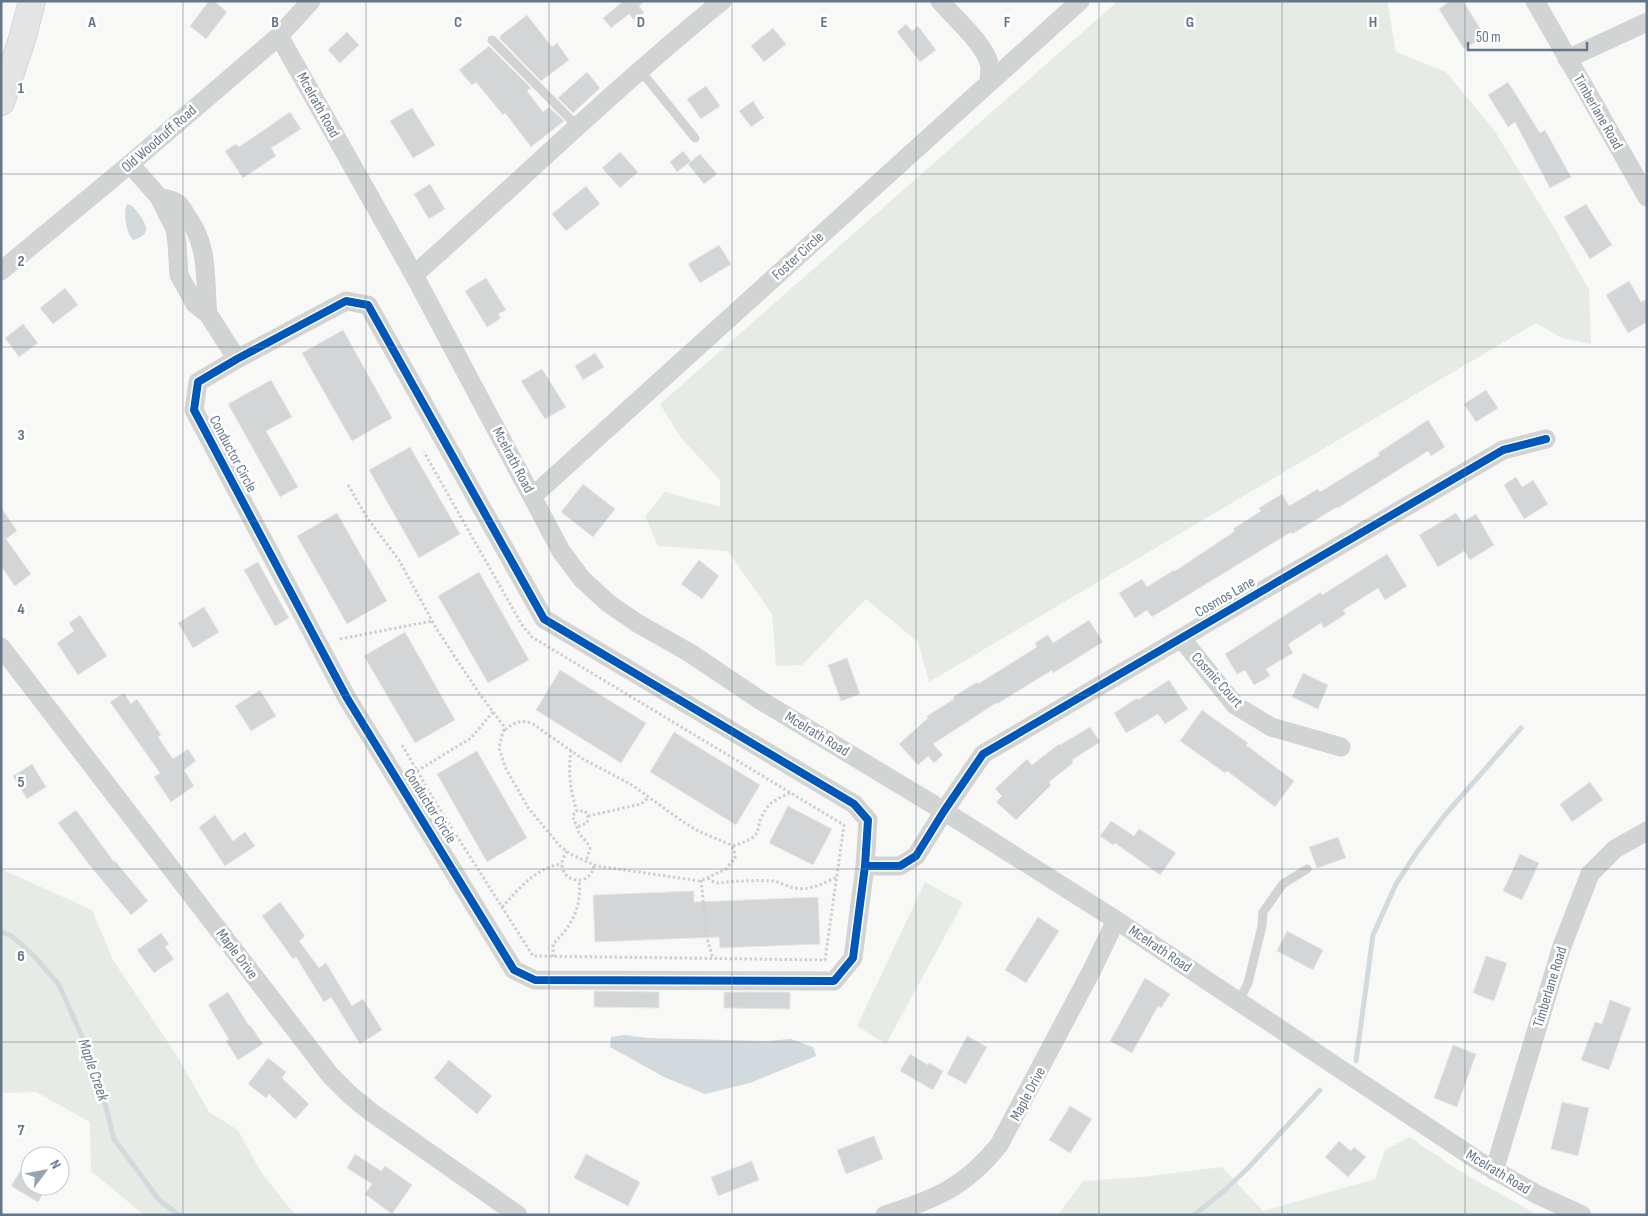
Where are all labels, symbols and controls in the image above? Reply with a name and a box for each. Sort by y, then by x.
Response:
text: A [87,13,96,32]
text: B [271,13,279,32]
text: C [454,13,462,32]
text: D [637,13,645,32]
text: E [821,13,828,32]
text: F [1004,13,1011,32]
text: G [1186,13,1194,32]
text: H [1369,13,1377,32]
scale bar [1468,20,1587,52]
text: 50 m [1476,28,1501,47]
street label: Mcelrath Road [292,69,344,141]
street label: Timberlane Road [1569,71,1627,153]
text: 1 [18,79,25,98]
street label: Old Woodruff Road [117,101,201,177]
street label: Foster Circle [768,228,828,284]
text: 2 [17,252,25,271]
street label: Conductor Circle [205,412,261,496]
street label: Mcelrath Road [488,424,538,496]
text: 3 [17,426,25,445]
street label: Cosmos Lane [1192,572,1258,622]
text: 4 [17,600,25,619]
street label: Cosmic Court [1187,648,1247,712]
street label: Mcelrath Road [781,707,853,761]
street label: Conductor Circle [400,765,460,847]
text: 5 [17,773,25,792]
street label: Mcelrath Road [1125,921,1195,977]
street label: Maple Drive [212,925,262,983]
street label: Timberlane Road [1529,944,1571,1030]
text: 6 [17,947,25,966]
water label: Maple Creek [74,1037,113,1104]
street label: Maple Drive [1006,1064,1050,1124]
text: 7 [18,1121,25,1140]
street label: Mcelrath Road [1462,1145,1534,1199]
north arrow [20,1146,70,1196]
text: N [46,1157,65,1172]

